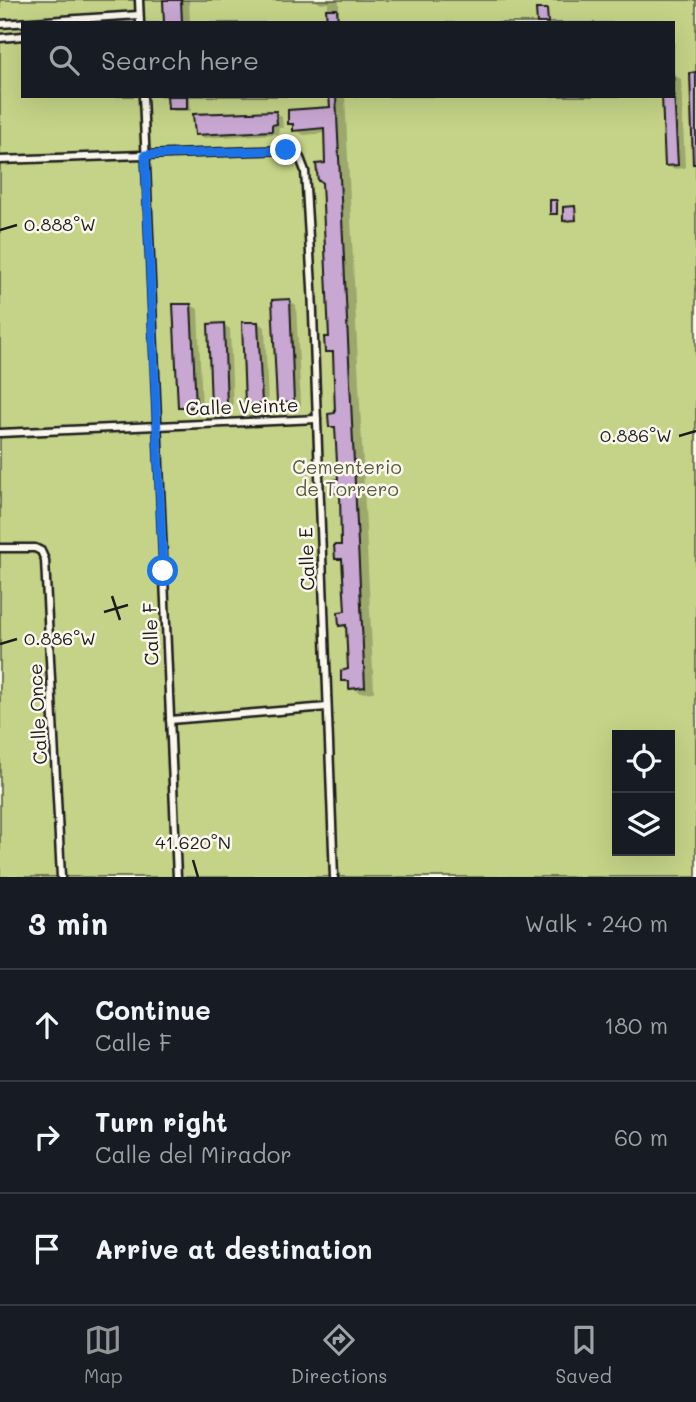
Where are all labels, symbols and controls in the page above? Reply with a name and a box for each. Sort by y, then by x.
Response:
search box [21,21,675,98]
icon: search [45,41,83,79]
text: Search here [101,43,259,77]
route end [270,134,301,165]
text: 0.888°W [24,212,96,236]
street label: Calle Veinte [185,392,299,420]
text: 0.886°W [600,423,672,447]
park label: Cementerio de Torrero [292,454,402,501]
street label: Calle E [292,527,320,591]
route start [147,555,178,586]
street label: Calle F [136,602,164,666]
text: 0.886°W [24,626,96,650]
street label: Calle Once [22,663,52,765]
map controls [612,730,675,856]
button: locate [612,730,675,793]
button: layers [612,793,675,856]
text: 41.620°N [155,830,231,854]
text: 3 min [28,903,108,943]
text: Walk · 240 m [525,908,668,938]
text: Continue [95,993,211,1027]
icon: ahead [28,1006,66,1044]
text: 180 m [604,1010,668,1040]
text: Calle F [95,1027,172,1057]
text: Turn right [95,1105,228,1139]
icon: right [28,1118,66,1156]
text: 60 m [614,1122,668,1152]
text: Calle del Mirador [95,1139,292,1169]
icon: arrive [28,1230,66,1268]
text: Arrive at destination [95,1232,372,1266]
tab: Map [84,1321,123,1388]
tab: Directions [291,1321,387,1388]
tab: Saved [556,1321,612,1388]

